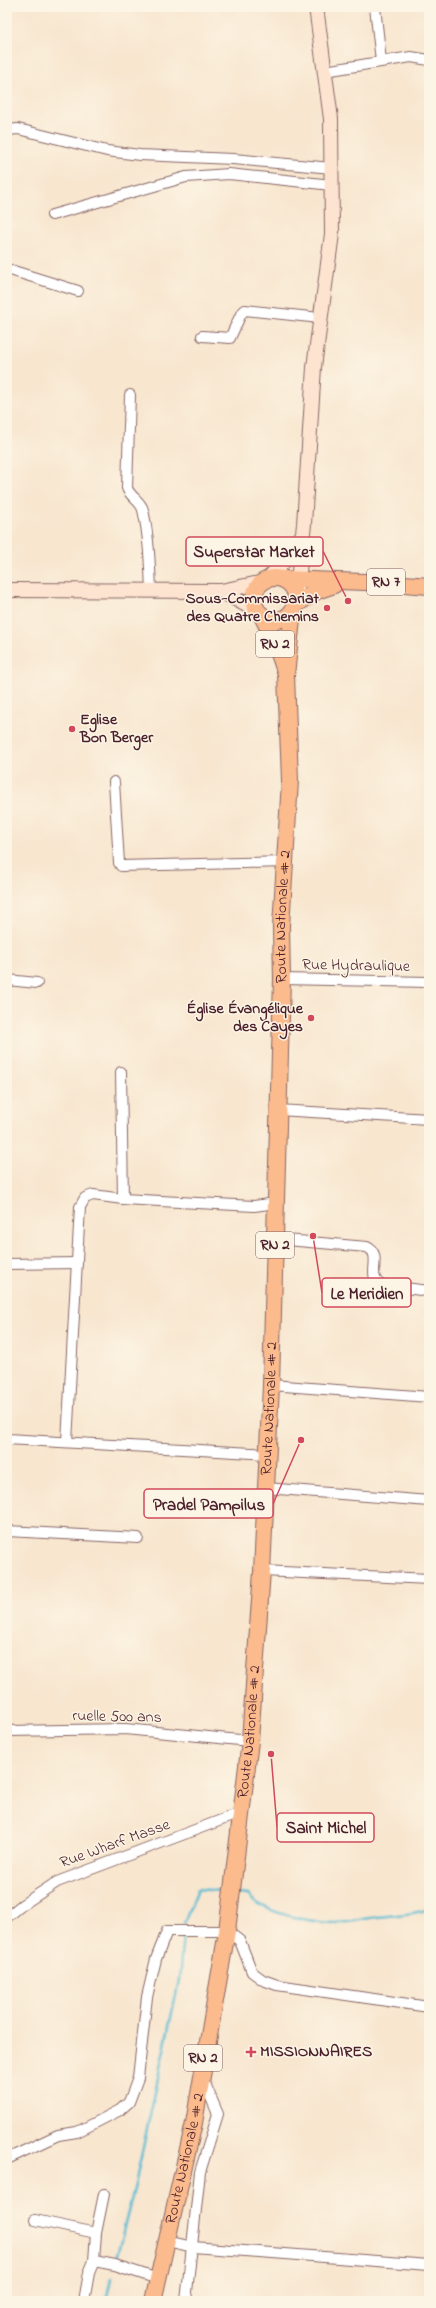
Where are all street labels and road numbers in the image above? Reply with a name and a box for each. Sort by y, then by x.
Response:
road number: RN 7 [367,569,405,595]
road number: RN 2 [256,631,294,657]
street label: Route Nationale # 2 [269,849,298,984]
street label: Rue Hydraulique [302,953,411,979]
road number: RN 2 [256,1232,294,1258]
street label: Route Nationale # 2 [255,1341,284,1476]
street label: Route Nationale # 2 [231,1664,267,1800]
street label: ruelle 500 ans [72,1704,162,1730]
street label: Rue Wharf Masse [56,1813,174,1875]
road number: RN 2 [184,2045,222,2071]
street label: Route Nationale # 2 [159,2091,211,2227]

